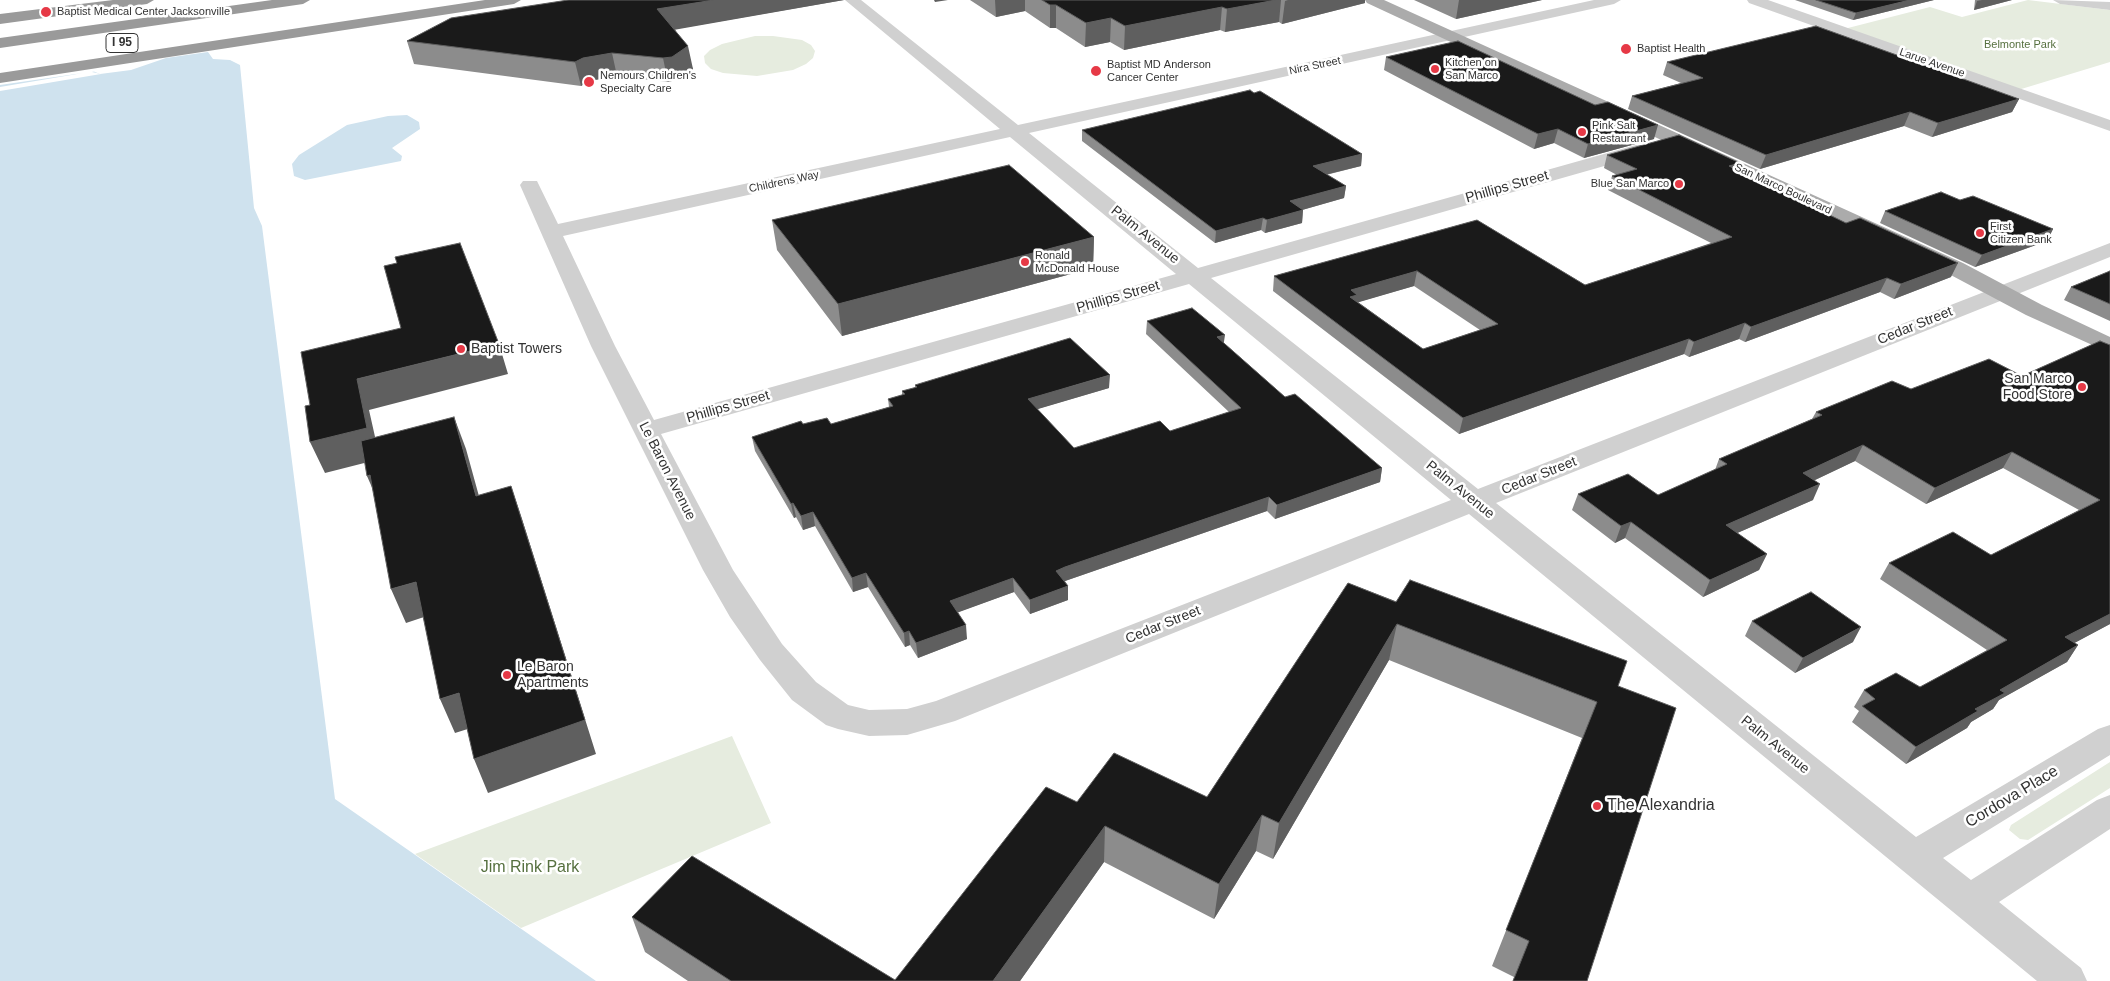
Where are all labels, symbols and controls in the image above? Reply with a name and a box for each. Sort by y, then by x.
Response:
marker: Baptist Medical Center Jacksonville [39,5,53,19]
place label: Baptist Medical Center Jacksonville [57,5,230,19]
road number: I 95 [106,34,138,52]
park label: Belmonte Park [1984,38,2056,52]
marker: Baptist Health [1619,42,1633,56]
place label: Baptist Health [1637,42,1705,56]
street label: Larue Avenue [1898,46,1966,80]
street label: Nira Street [1288,54,1342,78]
place label: Kitchen on San Marco [1445,56,1498,82]
place label: Baptist MD Anderson Cancer Center [1107,58,1211,84]
marker: Kitchen on San Marco [1429,63,1441,75]
marker: Baptist MD Anderson Cancer Center [1089,64,1103,78]
place label: Nemours Children's Specialty Care [600,69,696,95]
marker: Nemours Children's Specialty Care [582,75,596,89]
place label: Pink Salt Restaurant [1592,119,1646,145]
marker: Pink Salt Restaurant [1576,126,1588,138]
street label: San Marco Boulevard [1732,161,1834,217]
street label: Phillips Street [1464,167,1550,207]
street label: Childrens Way [748,168,820,196]
place label: Blue San Marco [1591,177,1669,191]
marker: Blue San Marco [1673,178,1685,190]
street label: Palm Avenue [1107,202,1183,268]
place label: First Citizen Bank [1990,220,2052,246]
marker: First Citizen Bank [1974,227,1986,239]
place label: Ronald McDonald House [1035,249,1119,275]
marker: Ronald McDonald House [1019,256,1031,268]
street label: Phillips Street [1075,277,1161,317]
street label: Cedar Street [1875,303,1955,349]
place label: Baptist Towers [471,341,562,357]
marker: Baptist Towers [455,343,467,355]
place label: San Marco Food Store [2003,371,2072,404]
marker: San Marco Food Store [2076,381,2088,393]
street label: Phillips Street [685,387,771,427]
street label: Le Baron Avenue [635,419,699,523]
street label: Cedar Street [1499,453,1579,499]
street label: Palm Avenue [1422,457,1498,523]
street label: Cedar Street [1123,602,1203,648]
place label: Le Baron Apartments [517,659,589,692]
marker: Le Baron Apartments [501,669,513,681]
street label: Palm Avenue [1737,712,1813,778]
street label: Cordova Place [1962,762,2062,832]
place label: The Alexandria [1607,796,1715,816]
marker: The Alexandria [1591,800,1603,812]
park label: Jim Rink Park [481,858,579,878]

